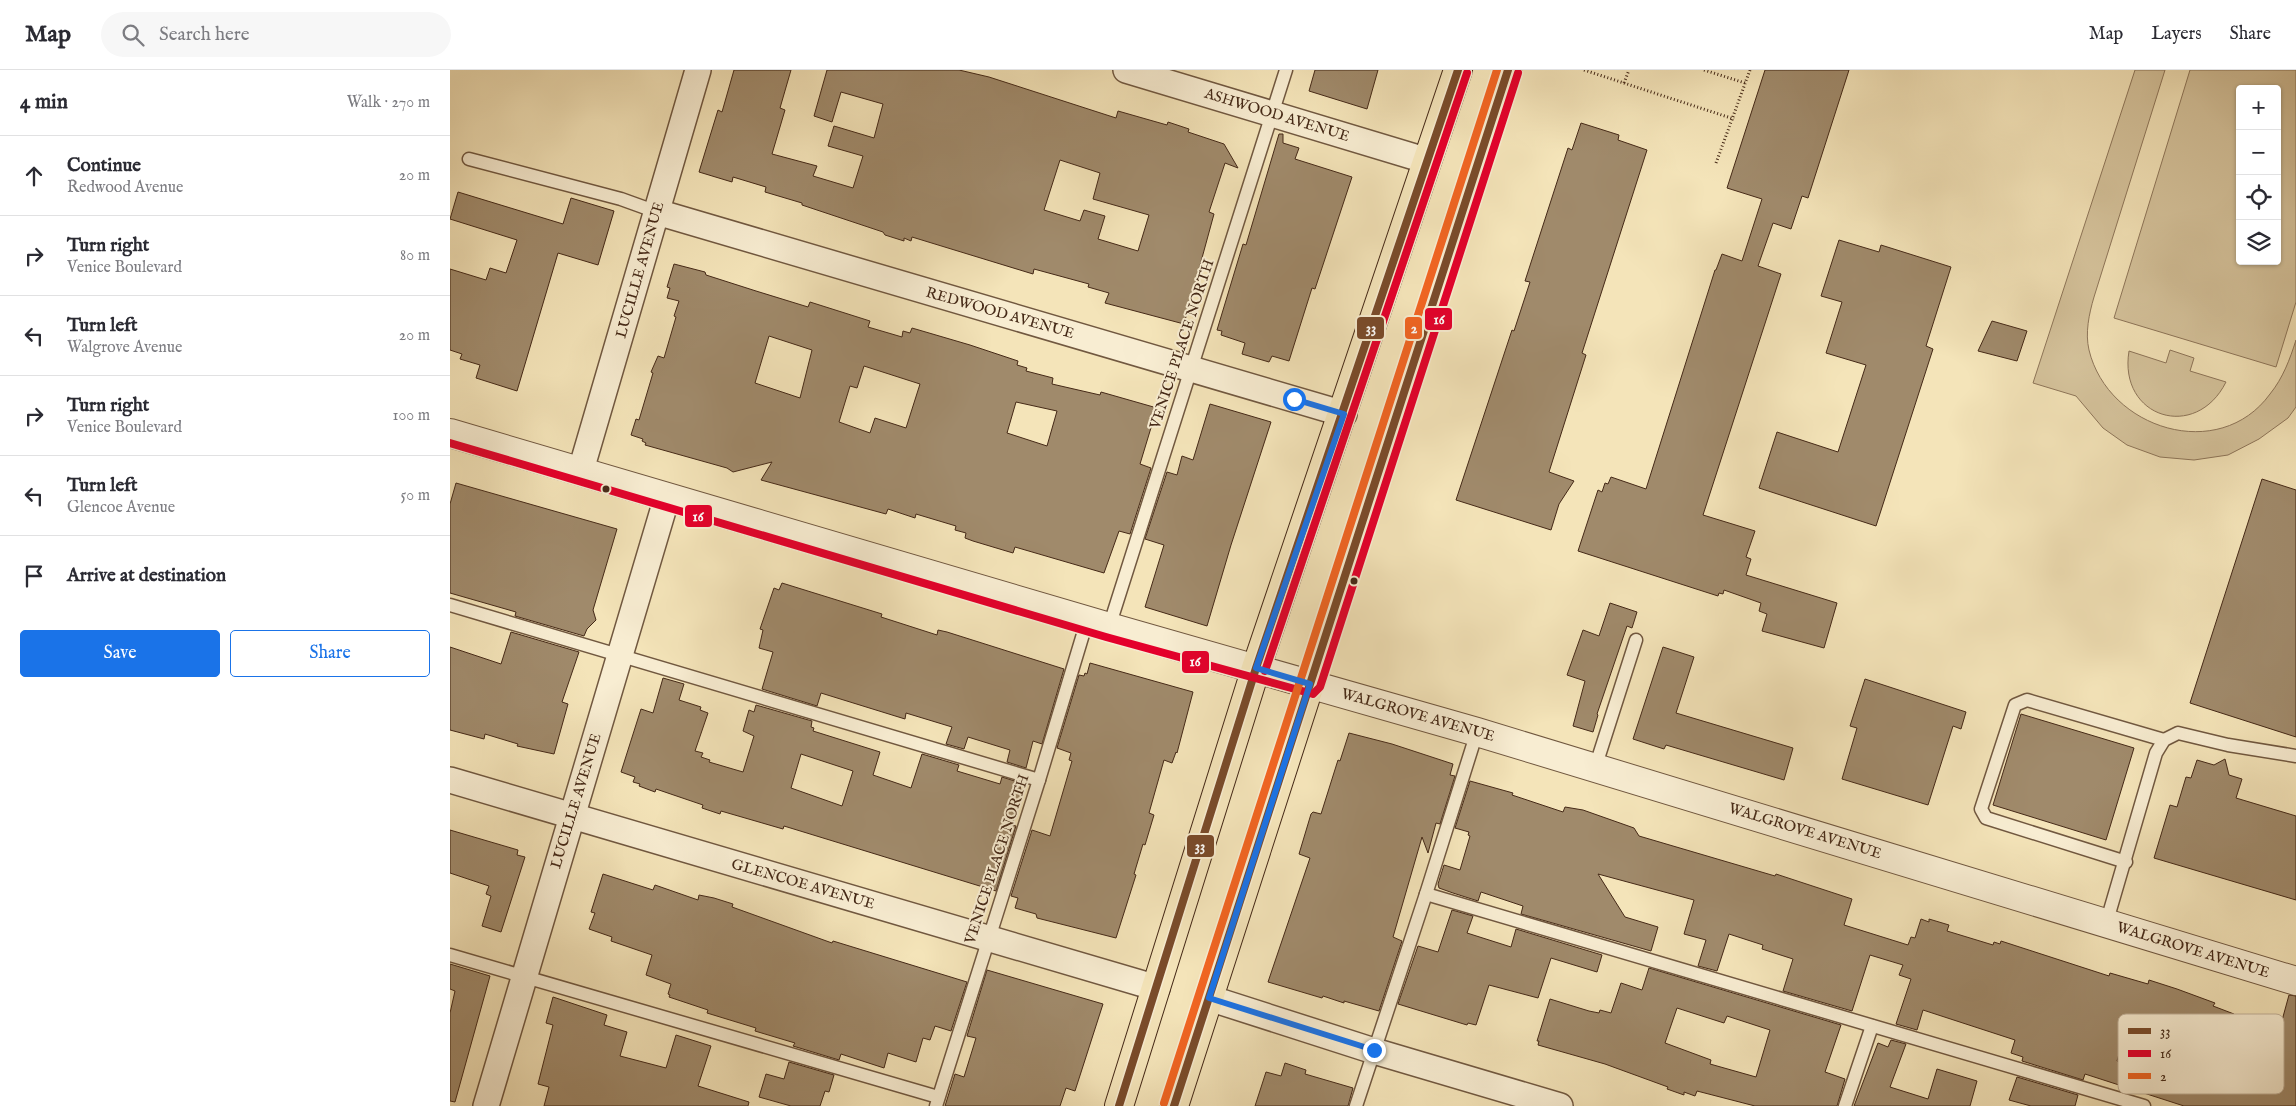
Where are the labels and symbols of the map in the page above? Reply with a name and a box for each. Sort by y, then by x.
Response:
street label: ASHWOOD AVENUE [1201,84,1352,146]
street label: LUCILLE AVENUE [611,200,669,340]
street label: VENICE PLACE NORTH [1145,257,1218,432]
street label: REDWOOD AVENUE [924,283,1076,343]
line badge: 16 [1424,307,1453,331]
text: 16 [1433,311,1446,329]
line badge: 33 [1356,316,1385,340]
line badge: 2 [1404,316,1423,340]
text: 33 [1366,320,1376,338]
text: 2 [1411,320,1418,338]
route start [1283,388,1306,411]
unlabelled marker [601,484,611,494]
line badge: 16 [684,504,713,528]
text: 16 [692,508,705,526]
unlabelled marker [1349,576,1359,586]
line badge: 16 [1181,650,1210,674]
text: 16 [1189,653,1202,671]
street label: WALGROVE AVENUE [1339,684,1497,746]
street label: LUCILLE AVENUE [546,731,606,871]
street label: VENICE PLACE NORTH [960,772,1033,947]
street label: WALGROVE AVENUE [1726,799,1884,863]
line badge: 33 [1186,834,1215,858]
text: 33 [1195,838,1205,856]
street label: GLENCOE AVENUE [729,854,877,914]
street label: WALGROVE AVENUE [2114,918,2272,982]
legend [2118,1014,2284,1094]
text: 33 [2160,1023,2170,1041]
route end [1363,1039,1386,1062]
text: 16 [2160,1045,2172,1063]
text: 2 [2160,1068,2167,1086]

